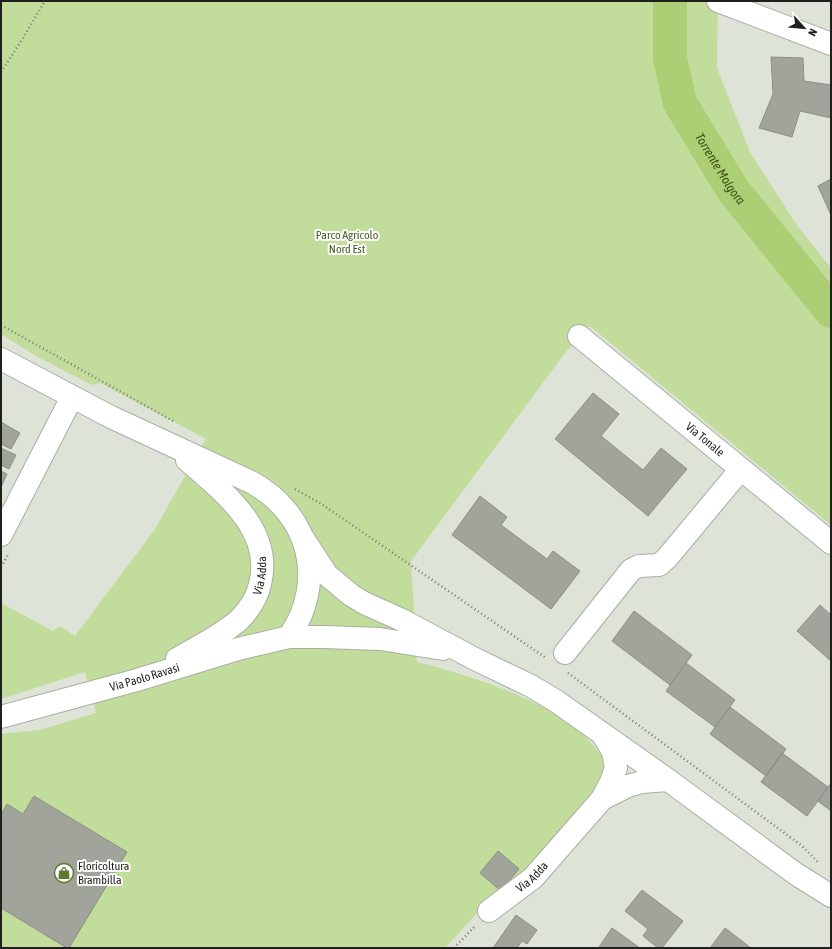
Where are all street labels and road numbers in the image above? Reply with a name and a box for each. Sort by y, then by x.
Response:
street label: Via Tonale [683,419,727,459]
street label: Via Adda [250,556,269,597]
street label: Via Paolo Ravasi [108,660,181,694]
street label: Via Adda [513,859,551,895]

